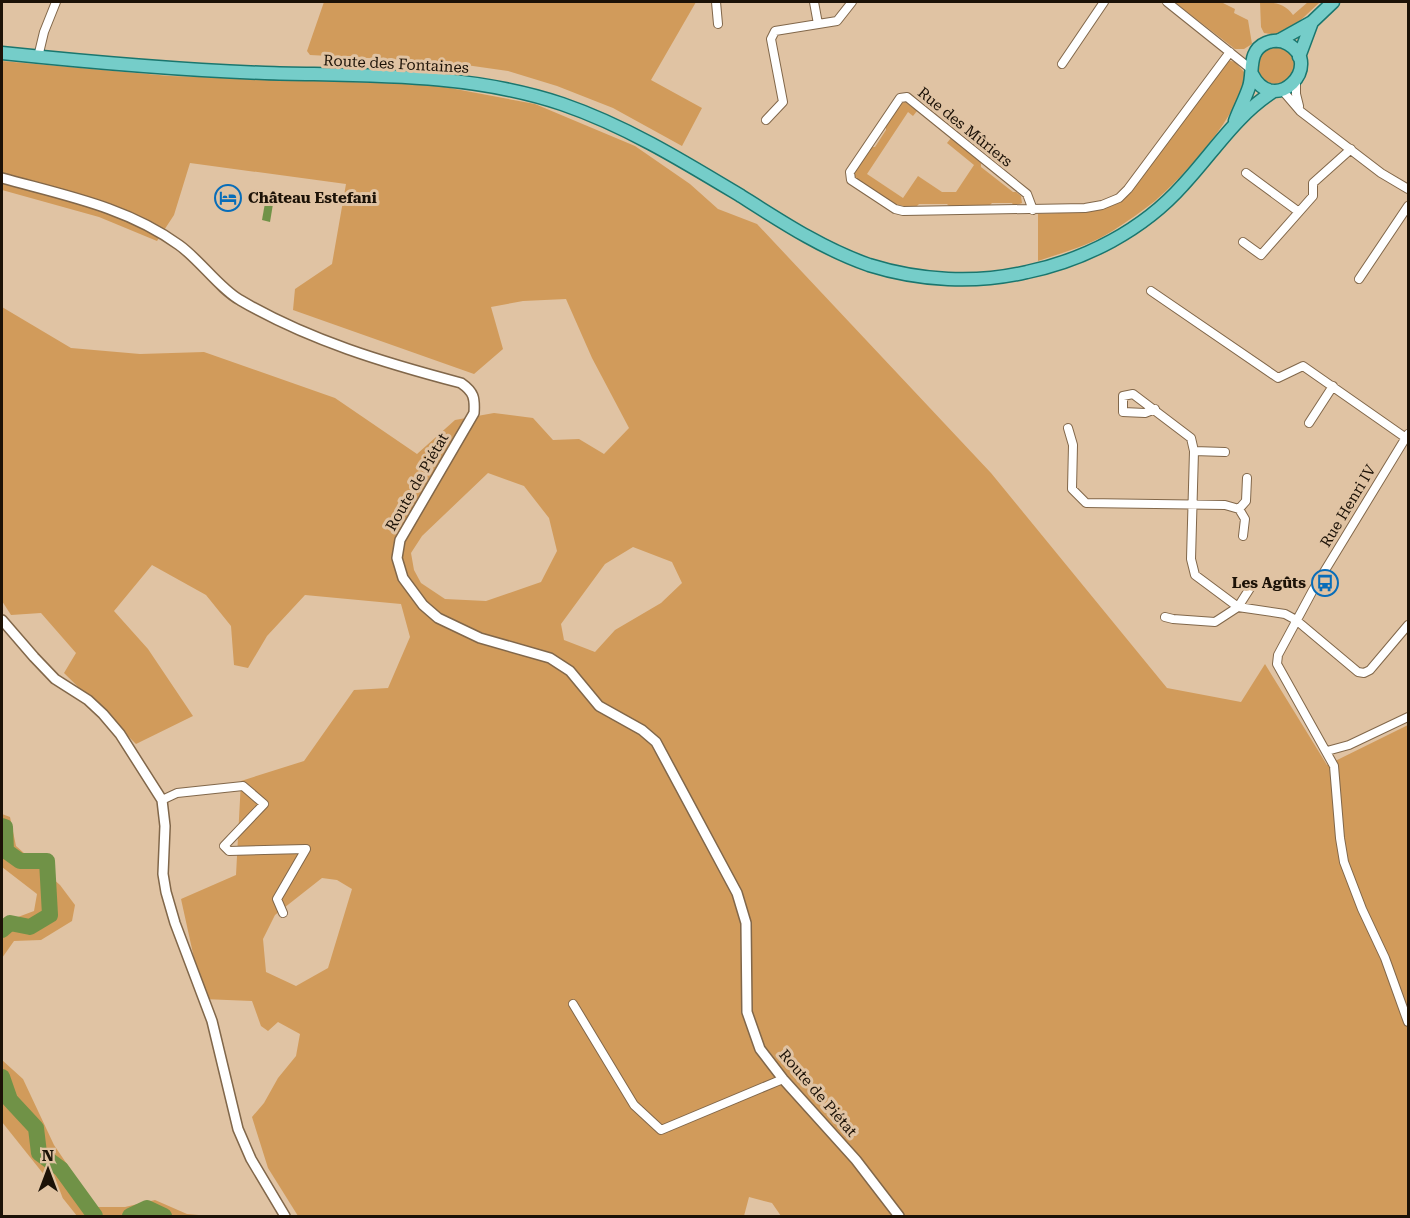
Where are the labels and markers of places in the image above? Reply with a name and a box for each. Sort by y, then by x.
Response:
hotel icon: Château Estefani [213,183,243,213]
place label: Château Estefani [248,189,377,207]
bus stop icon: Les Agûts [1310,568,1340,598]
place label: Les Agûts [1232,574,1306,592]

